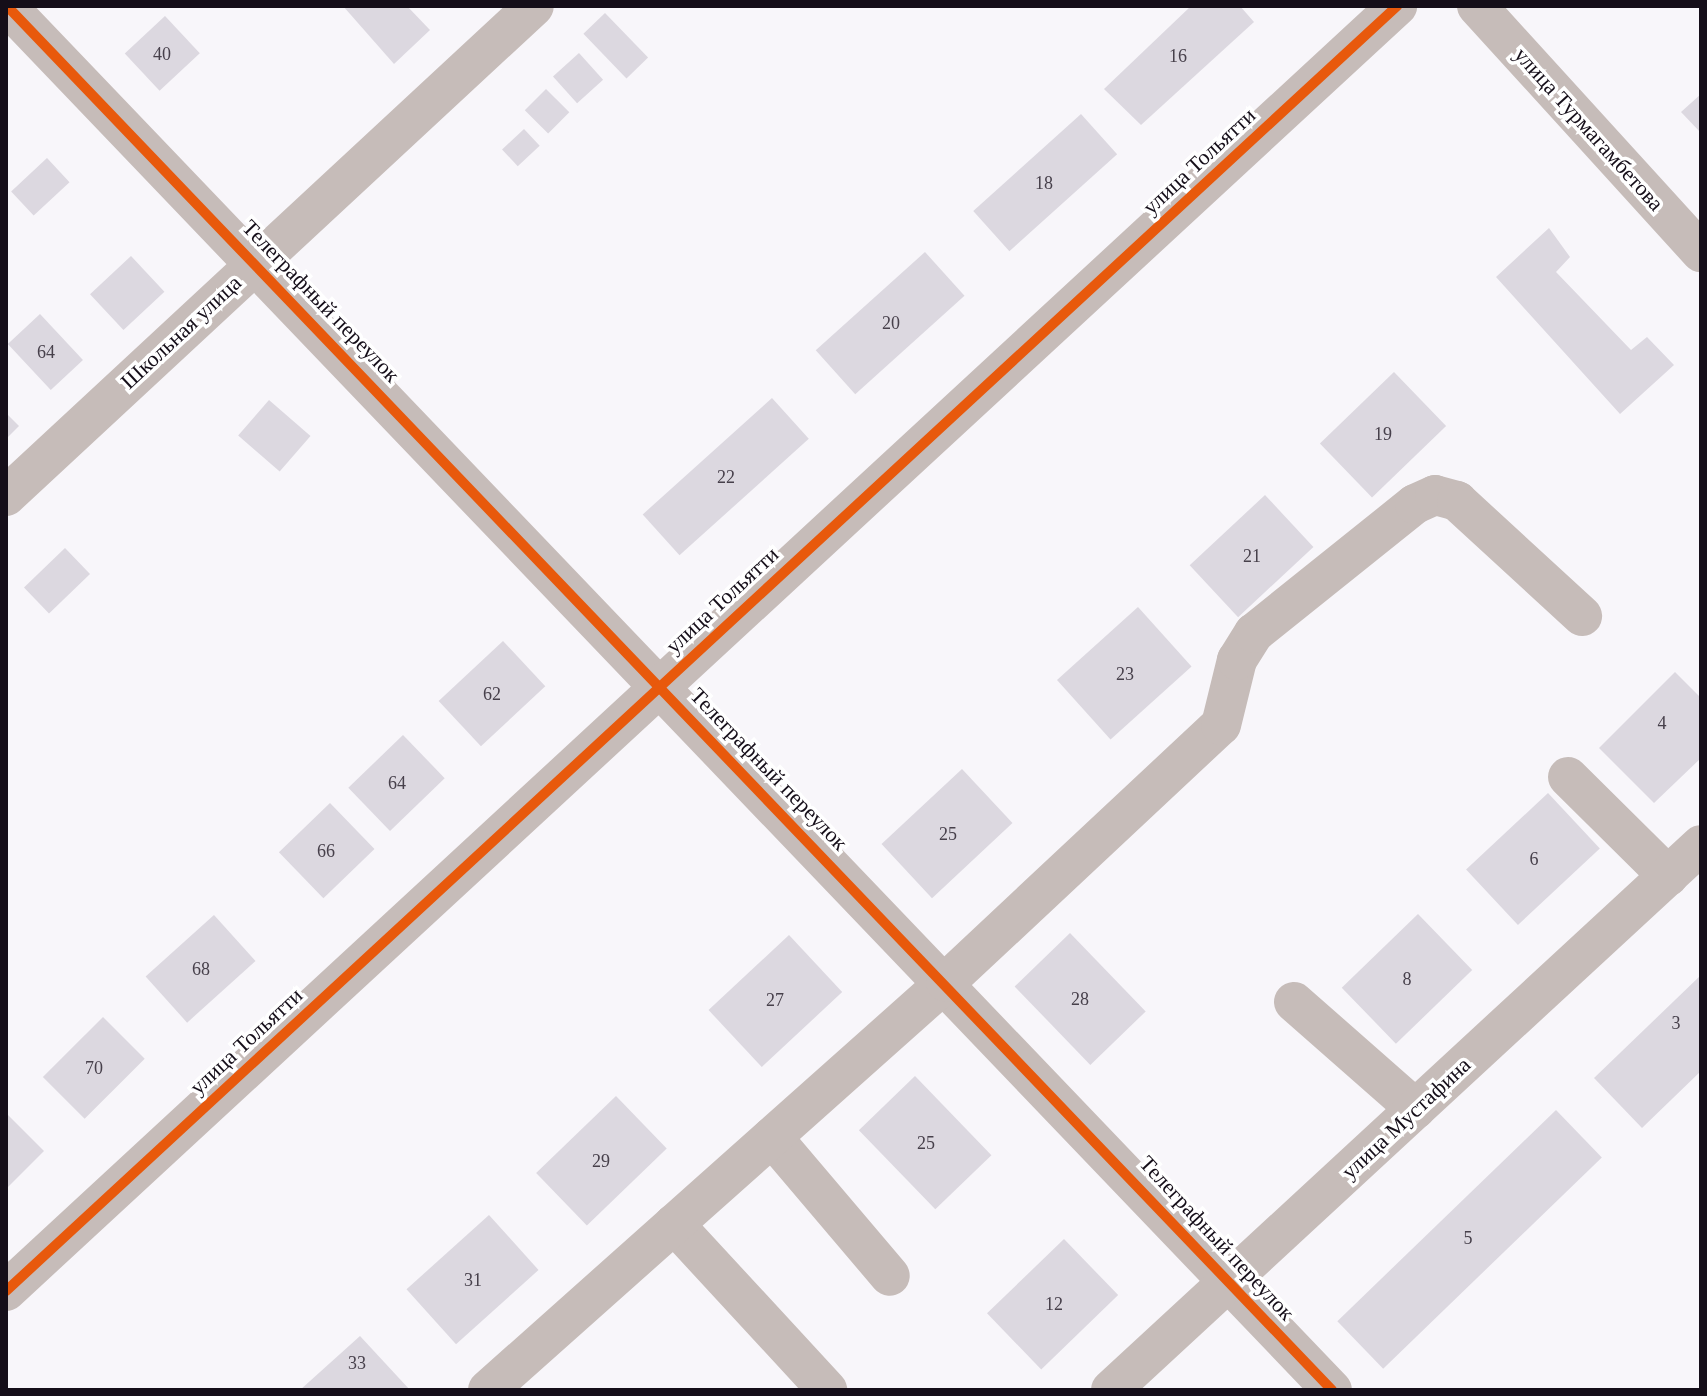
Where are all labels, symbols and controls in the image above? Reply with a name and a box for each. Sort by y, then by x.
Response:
street label: улица Турмагамбетова [1509,42,1669,216]
house number: 40 [153,43,171,65]
house number: 16 [1169,45,1187,67]
street label: улица Тольятти [1137,102,1261,220]
house number: 18 [1035,172,1053,194]
street label: Телеграфный переулок [237,214,405,388]
street label: Школьная улица [115,270,247,394]
house number: 20 [882,312,900,334]
house number: 64 [37,341,55,363]
house number: 19 [1374,423,1392,445]
house number: 22 [717,466,735,488]
street label: улица Тольятти [660,541,784,659]
house number: 21 [1243,545,1261,567]
house number: 23 [1116,663,1134,685]
street label: Телеграфный переулок [685,682,853,856]
house number: 62 [483,683,501,705]
house number: 4 [1658,712,1666,734]
house number: 64 [388,772,406,794]
house number: 25 [939,823,957,845]
house number: 66 [317,840,335,862]
house number: 6 [1530,848,1538,870]
house number: 68 [192,958,210,980]
house number: 8 [1402,968,1412,990]
street label: улица Тольятти [184,982,308,1100]
house number: 28 [1071,988,1089,1010]
house number: 27 [766,989,784,1011]
house number: 3 [1672,1012,1680,1034]
street label: улица Мустафина [1336,1051,1476,1185]
house number: 70 [85,1057,103,1079]
house number: 25 [917,1132,935,1154]
house number: 29 [592,1150,610,1172]
street label: Телеграфный переулок [1134,1150,1300,1326]
house number: 5 [1464,1227,1472,1249]
house number: 31 [464,1269,482,1291]
house number: 12 [1045,1293,1063,1315]
house number: 33 [348,1352,366,1374]

